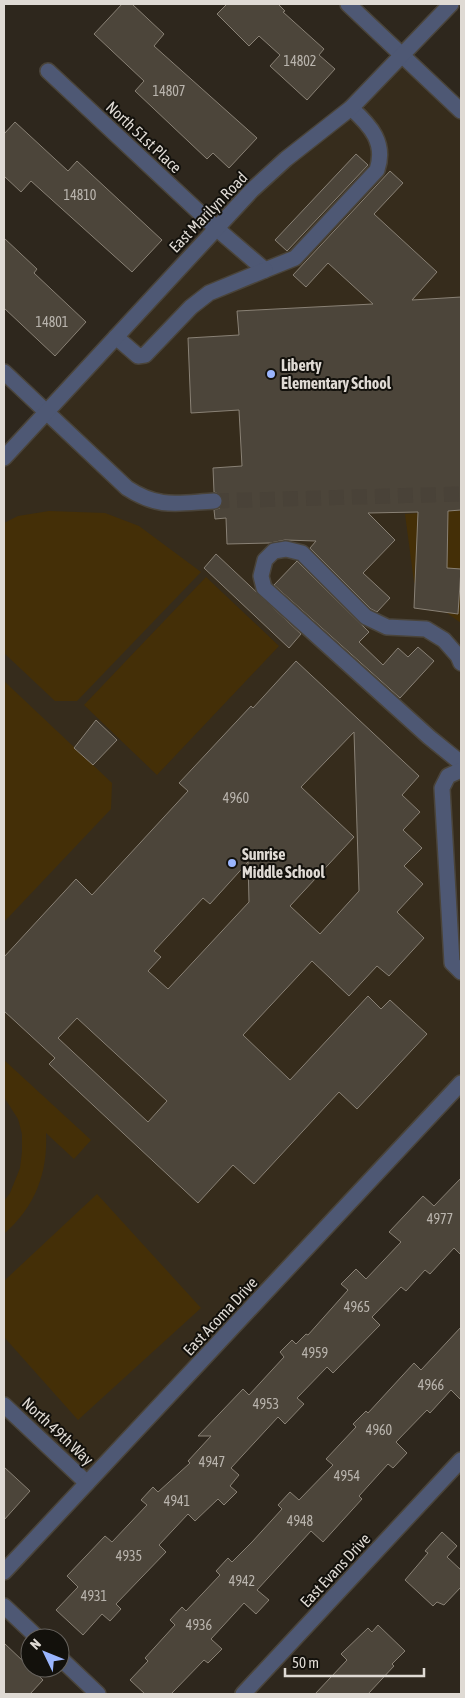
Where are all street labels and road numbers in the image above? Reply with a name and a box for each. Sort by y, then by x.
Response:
street label: North 51st Place [103,98,185,176]
street label: East Marilyn Road [165,168,251,257]
street label: East Acoma Drive [179,1273,261,1359]
street label: North 49th Way [18,1393,98,1470]
street label: East Evans Drive [296,1529,374,1611]

